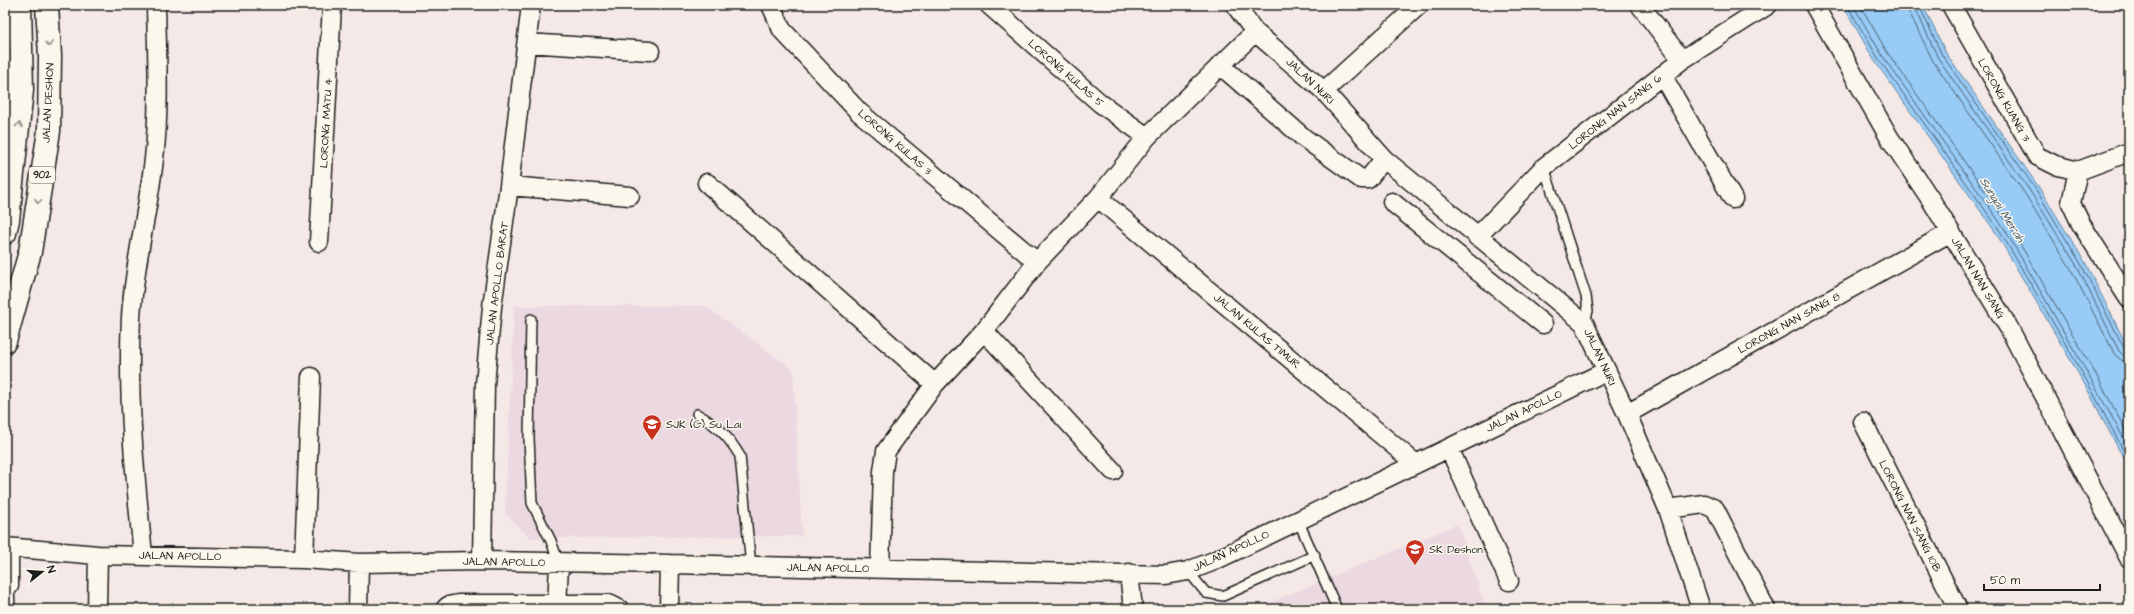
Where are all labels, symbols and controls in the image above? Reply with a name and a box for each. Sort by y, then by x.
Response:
street label: LORONG KULAS 5 [1025,36,1107,110]
one-way arrow [45,41,54,47]
street label: JALAN NURI [1282,55,1338,108]
street label: LORONG KUANG 3 [1974,56,2034,145]
street label: JALAN DESHON [38,62,58,144]
street label: LORONG NAN SANG 6 [1565,71,1665,153]
street label: LORONG MATU 4 [316,77,336,168]
street label: LORONG KULAS 3 [855,106,936,179]
one-way arrow [14,122,23,128]
road number: 902 [29,167,55,183]
water label: Sungai Merah [1974,174,2029,247]
one-way arrow [34,198,43,204]
street label: JALAN APOLLO BARAT [482,220,512,345]
street label: JALAN NAN SANG [1948,234,2008,322]
street label: LORONG NAN SANG 8 [1735,289,1843,357]
street label: JALAN KULAS TIMUR [1210,290,1304,372]
street label: JALAN NURI [1580,326,1620,388]
street label: JALAN APOLLO [1483,386,1565,436]
school or university icon: SJK (C) Su Lai [641,413,663,441]
place label: SJK (C) Su Lai [666,417,742,432]
street label: LORONG NAN SANG 10B [1875,458,1945,575]
street label: JALAN APOLLO [1190,526,1272,575]
school or university icon: SK Deshon [1404,538,1426,566]
place label: SK Deshon [1429,542,1483,557]
street label: JALAN APOLLO [138,548,222,564]
north arrow [22,552,62,592]
street label: JALAN APOLLO [462,554,546,570]
street label: JALAN APOLLO [786,560,870,576]
text: N [43,564,59,575]
scale bar [1984,566,2100,592]
text: 50 m [1990,572,2021,589]

